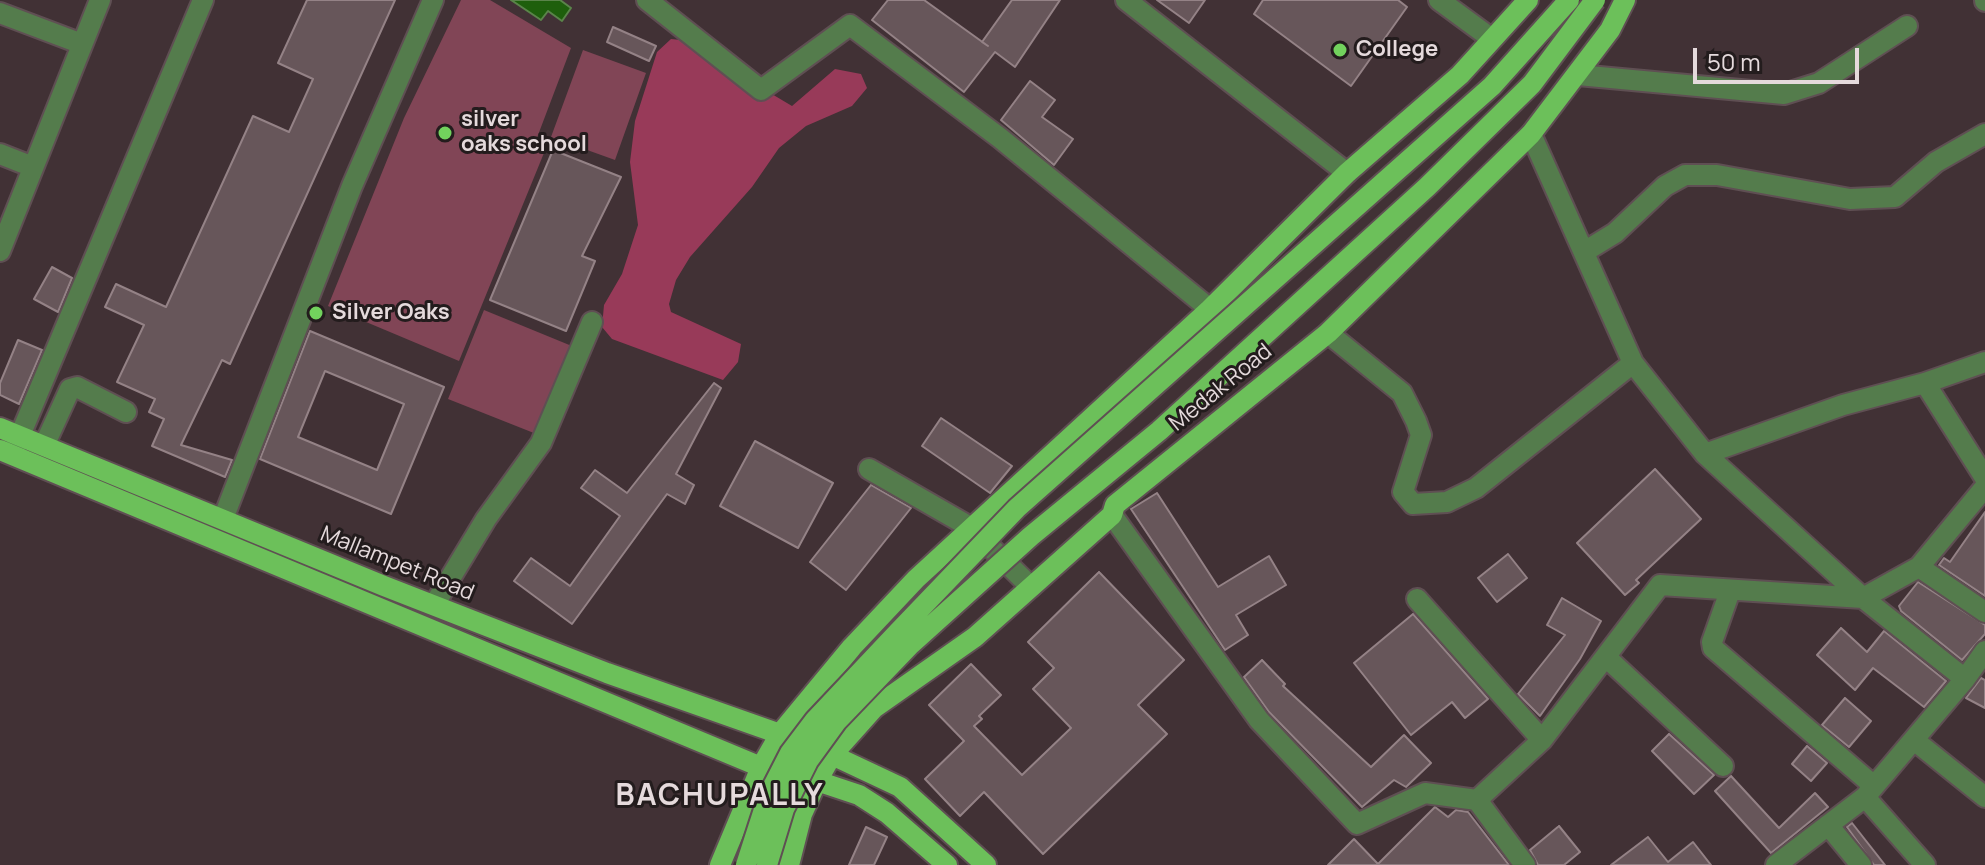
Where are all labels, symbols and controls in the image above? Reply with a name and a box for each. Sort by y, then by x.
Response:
scale bar [1697,32,1863,82]
place label: College [1356,37,1438,63]
marker: College [1331,41,1349,59]
text: 50 m [1707,45,1761,78]
place label: silver oaks school [461,107,587,158]
marker: silver oaks school [436,124,454,142]
place label: Silver Oaks [332,300,450,326]
marker: Silver Oaks [307,304,325,322]
street label: Medak Road [1164,339,1278,437]
street label: Mallampet Road [316,521,478,607]
district label: BACHUPALLY [616,779,824,815]

